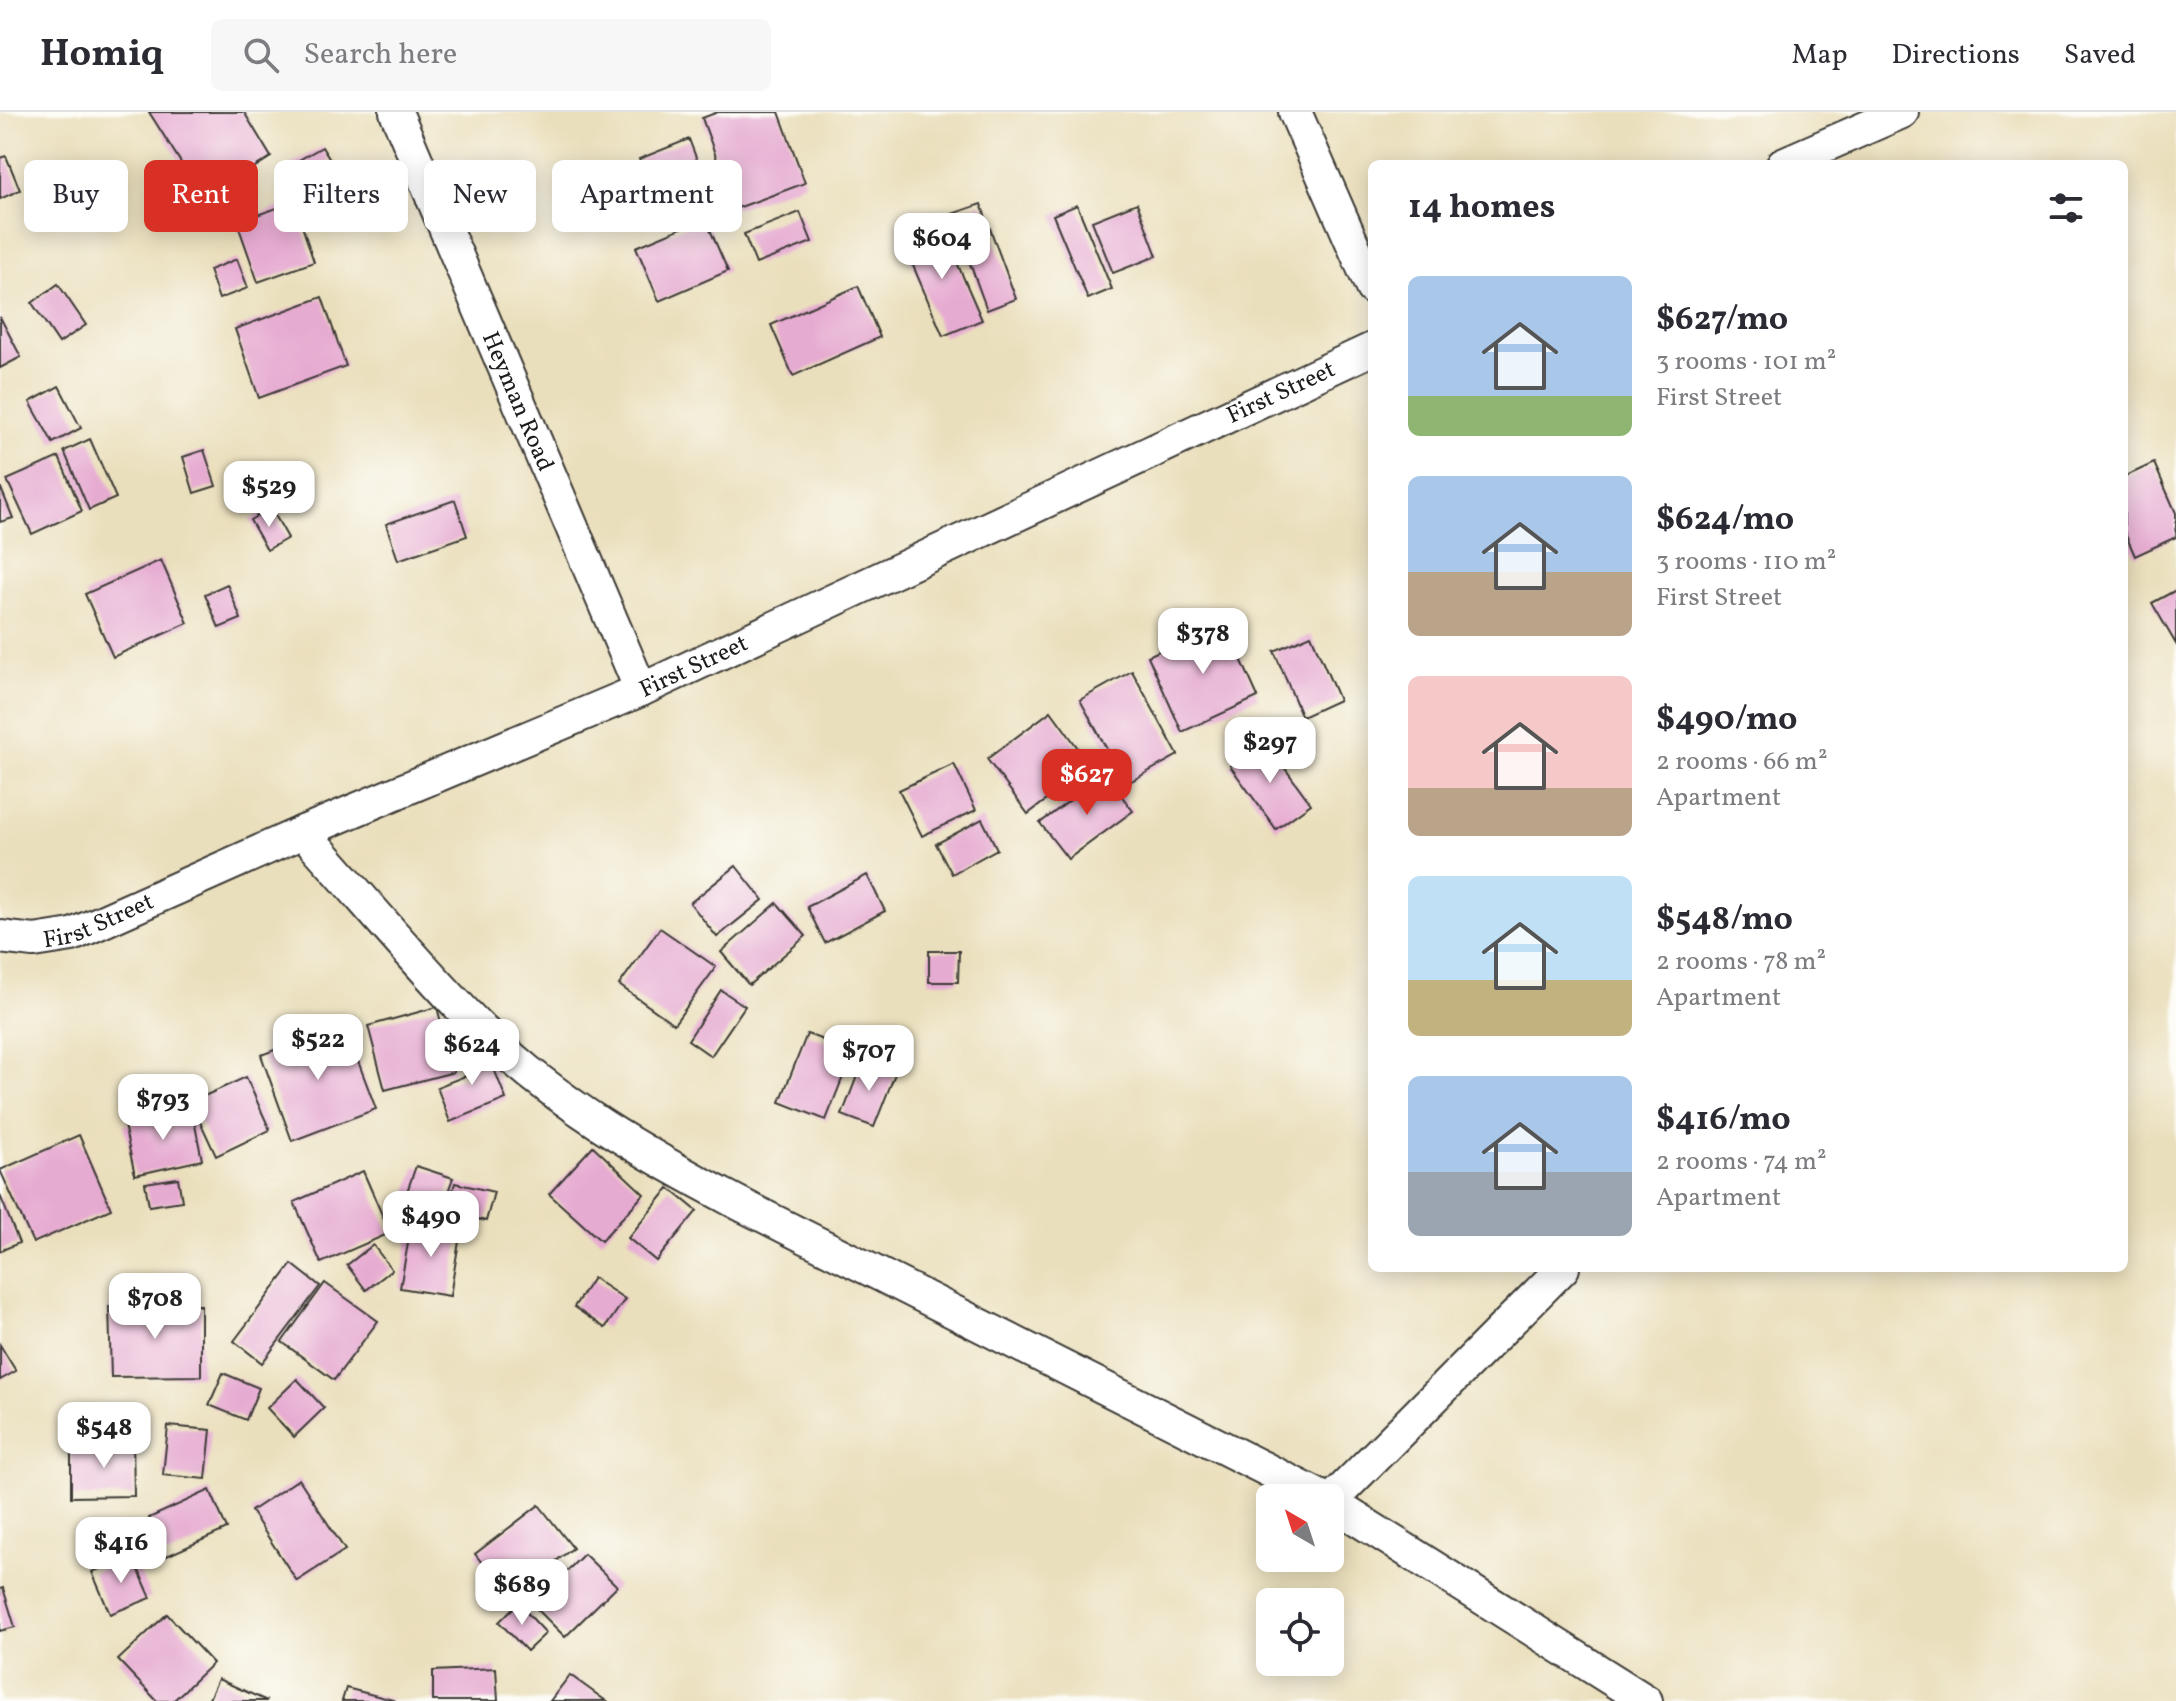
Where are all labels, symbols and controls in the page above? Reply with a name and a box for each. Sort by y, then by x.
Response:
search box [211,19,771,91]
text: Homiq [40,29,163,82]
icon: search [239,33,283,77]
text: Search here [303,34,457,76]
text: Map [1792,36,1848,75]
text: Directions [1892,36,2020,75]
text: Saved [2064,36,2136,75]
chip: Buy [24,160,128,232]
chip: Rent [144,160,258,232]
chip: Filters [274,160,408,232]
chip: New [424,160,536,232]
chip: Apartment [552,160,742,232]
text: 14 homes [1408,185,1555,232]
icon: filters [2044,186,2088,230]
pin: $604 [895,213,989,281]
text: $604 [912,221,972,257]
text: $627/mo [1656,297,1788,344]
icon: home [1472,308,1568,404]
street label: Heyman Road [472,327,561,477]
text: 3 rooms · 101 m² [1656,344,1836,380]
street label: First Street [1221,353,1341,433]
text: First Street [1656,380,1782,416]
pin: $529 [222,461,316,529]
text: $529 [242,469,296,505]
text: $624/mo [1656,497,1794,544]
icon: home [1472,508,1568,604]
text: 3 rooms · 110 m² [1656,544,1836,580]
text: First Street [1656,580,1782,616]
pin: $378 [1156,608,1250,676]
text: $378 [1176,616,1230,652]
street label: First Street [634,627,754,707]
text: $490/mo [1656,697,1798,744]
icon: home [1472,708,1568,804]
pin: $297 [1223,717,1317,785]
text: $297 [1243,725,1297,761]
text: 2 rooms · 66 m² [1656,744,1828,780]
pin: $627 [1040,749,1134,817]
text: $627 [1060,757,1114,793]
text: Apartment [1656,780,1781,816]
street label: First Street [41,886,160,958]
text: $548/mo [1656,897,1793,944]
icon: home [1472,908,1568,1004]
text: 2 rooms · 78 m² [1656,944,1826,980]
text: Apartment [1656,980,1781,1016]
pin: $522 [271,1014,365,1082]
pin: $624 [425,1019,519,1087]
text: $522 [291,1022,345,1058]
pin: $707 [822,1025,916,1093]
text: $624 [443,1027,501,1063]
text: $707 [842,1033,896,1069]
pin: $793 [116,1074,210,1142]
text: $793 [136,1082,190,1118]
text: $416/mo [1656,1097,1791,1144]
icon: home [1472,1108,1568,1204]
text: 2 rooms · 74 m² [1656,1144,1827,1180]
text: Apartment [1656,1180,1781,1216]
pin: $490 [384,1191,478,1259]
text: $490 [401,1199,461,1235]
pin: $708 [108,1273,202,1341]
text: $708 [127,1281,183,1317]
pin: $548 [57,1402,151,1470]
text: $548 [76,1410,132,1446]
north arrow [1256,1484,1344,1572]
map controls [1256,1484,1344,1676]
pin: $416 [74,1517,168,1585]
text: $416 [94,1525,149,1561]
pin: $689 [475,1559,569,1627]
text: $689 [493,1567,551,1603]
button: locate [1256,1588,1344,1676]

